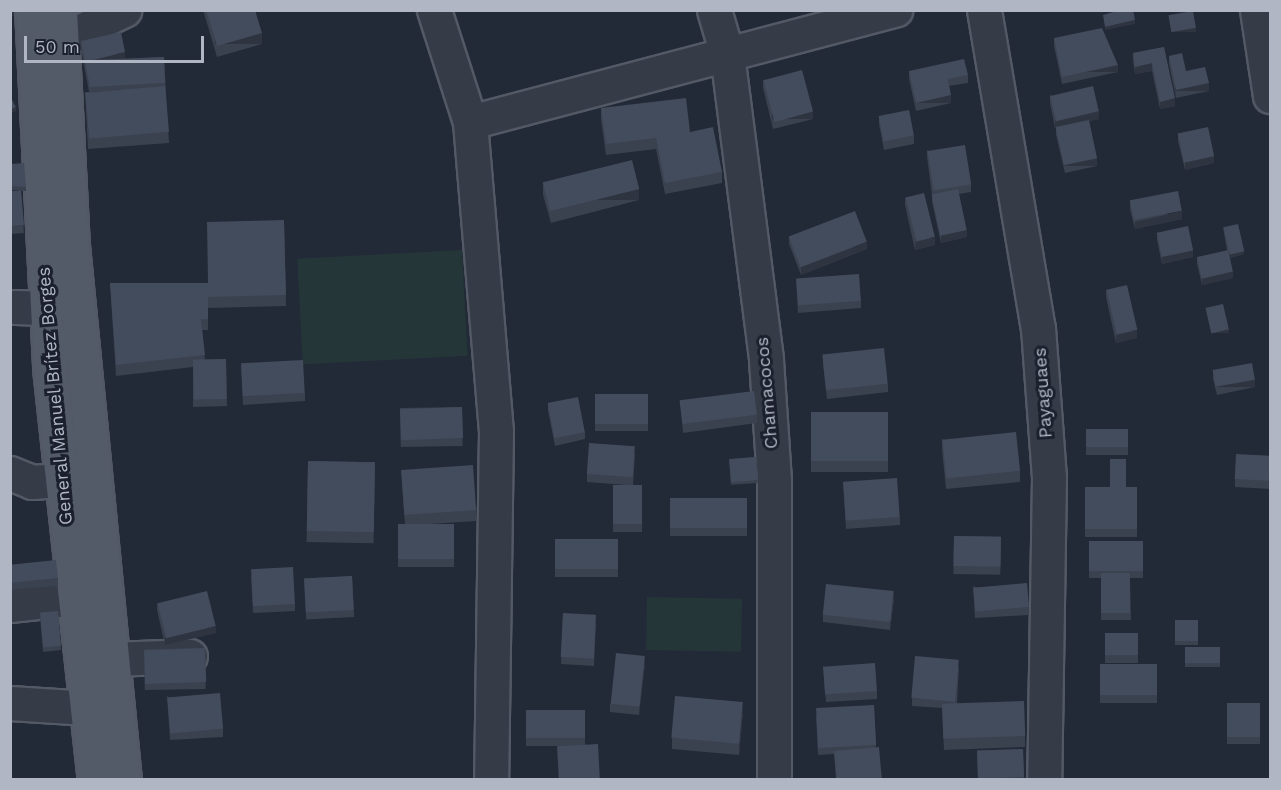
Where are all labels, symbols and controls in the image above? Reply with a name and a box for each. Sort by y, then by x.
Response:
scale bar [27,24,207,62]
text: 50 m [35,36,80,57]
street label: General Manuel Brítez Borges [33,266,77,526]
street label: Chamacocos [751,336,783,450]
street label: Payaguaes [1029,347,1057,439]

